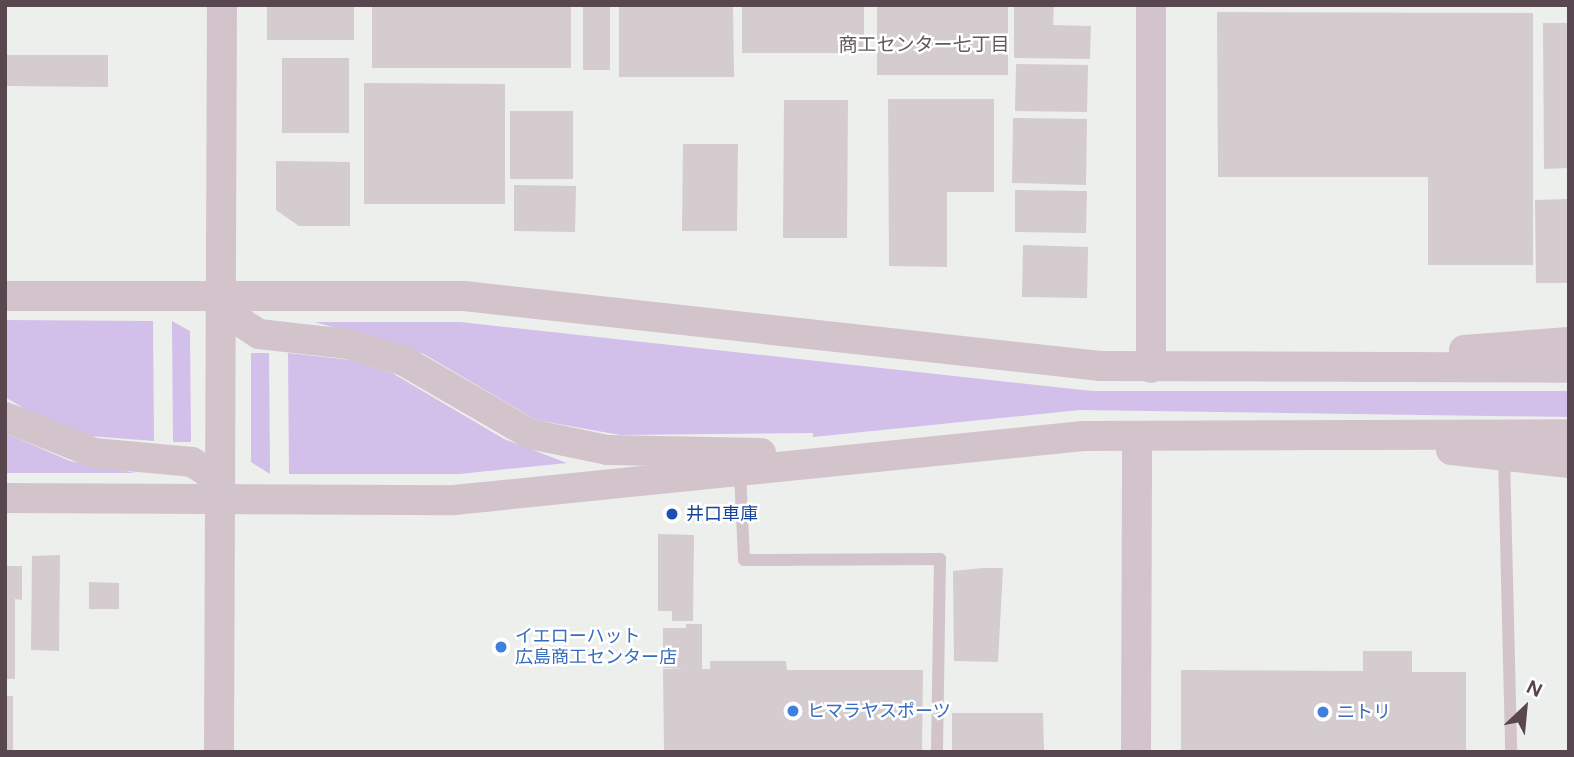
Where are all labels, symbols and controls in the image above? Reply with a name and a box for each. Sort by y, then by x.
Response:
district label: 商工センター七丁目 [839,34,1009,56]
place label: 井口車庫 [686,503,758,525]
marker: 井口車庫 [664,506,680,522]
place label: イエローハット 広島商工センター店 [515,626,677,668]
marker: イエローハット 広島商工センター店 [493,639,509,655]
north arrow [1490,673,1560,743]
text: N [1523,675,1546,702]
place label: ヒマラヤスポーツ [807,700,951,722]
place label: ニトリ [1337,701,1391,723]
marker: ヒマラヤスポーツ [785,703,801,719]
marker: ニトリ [1315,704,1331,720]

